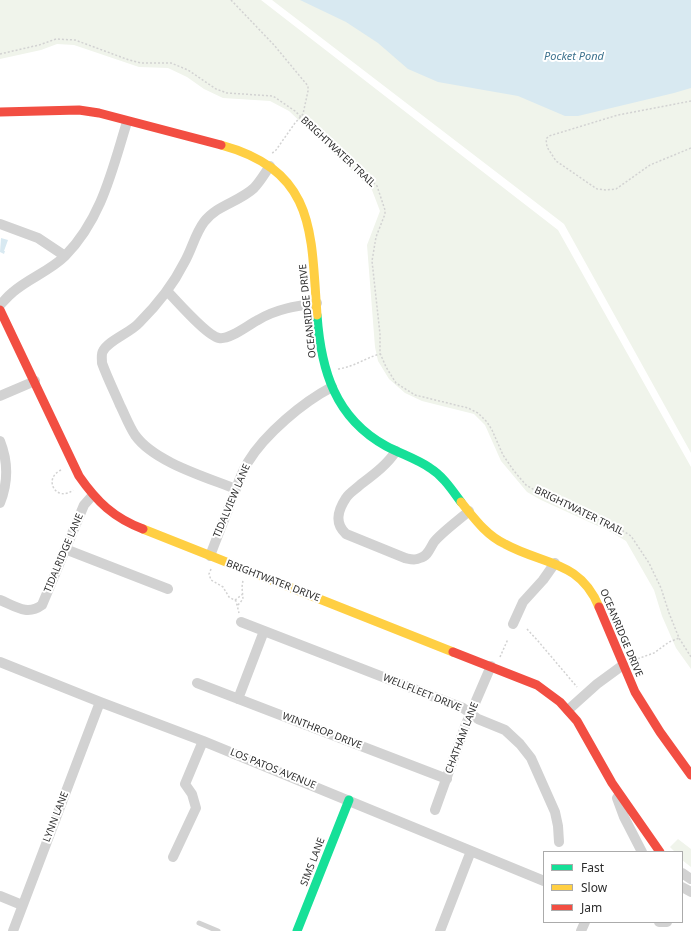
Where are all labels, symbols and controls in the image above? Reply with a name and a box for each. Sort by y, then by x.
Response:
water label: Pocket Pond [544,50,604,64]
street label: BRIGHTWATER TRAIL [298,114,378,190]
street label: OCEANRIDGE DRIVE [297,263,319,359]
street label: TIDALVIEW LANE [211,462,253,540]
street label: BRIGHTWATER TRAIL [532,484,626,538]
street label: TIDALRIDGE LANE [42,512,86,594]
street label: BRIGHTWATER DRIVE [224,558,322,604]
street label: OCEANRIDGE DRIVE [597,587,645,679]
street label: WELLFLEET DRIVE [381,672,463,714]
street label: CHATHAM LANE [443,701,481,775]
street label: WINTHROP DRIVE [280,710,364,752]
street label: LOS PATOS AVENUE [228,746,318,792]
street label: LYNN LANE [41,790,71,844]
street label: SIMS LANE [298,836,328,888]
legend [543,851,683,923]
text: Fast [581,859,604,876]
text: Slow [581,879,607,896]
text: Jam [581,899,602,916]

